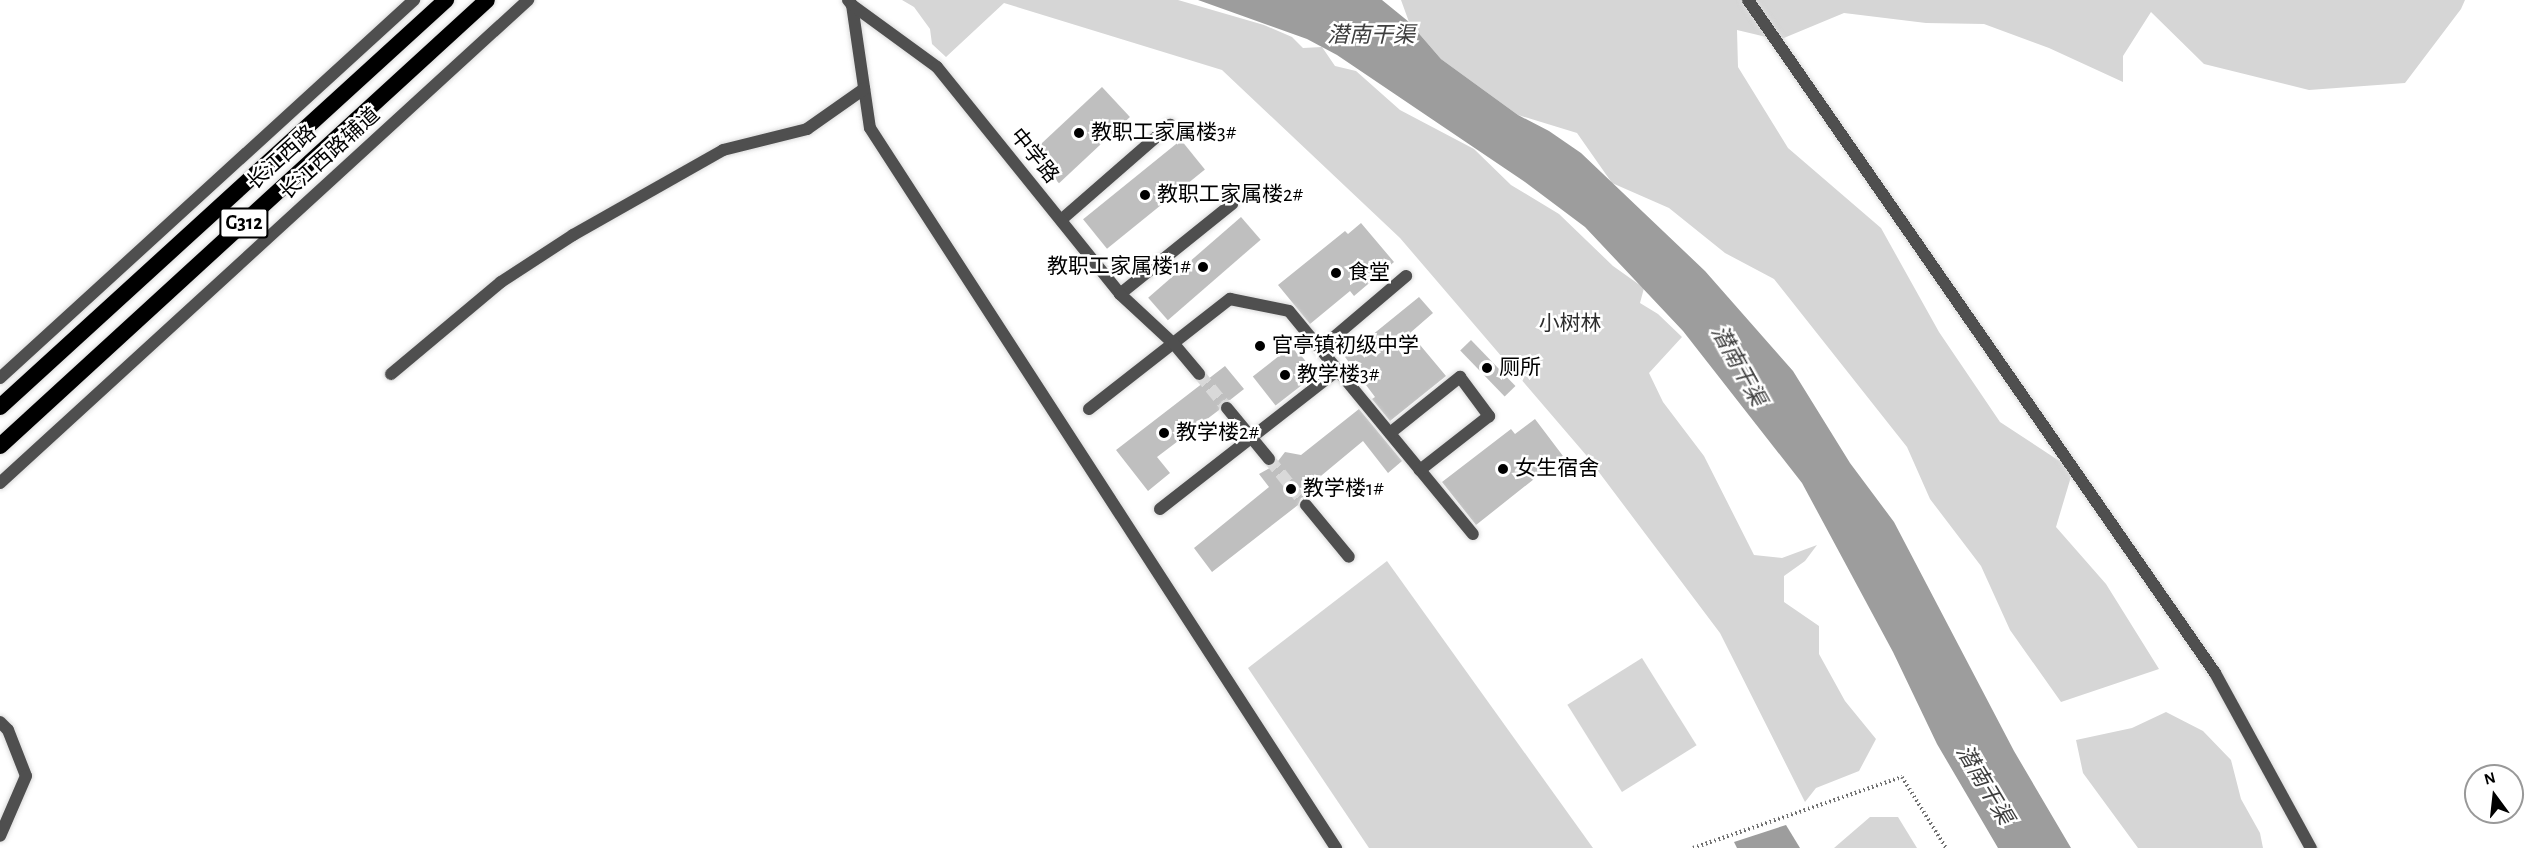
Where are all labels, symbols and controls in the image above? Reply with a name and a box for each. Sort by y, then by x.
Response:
water label: 潜南干渠 [1327,23,1415,49]
street label: 长江西路辅道 [275,102,385,206]
place label: 教职工家属楼3# [1091,120,1236,146]
street label: 长江西路 [242,121,322,195]
street label: 中学路 [1004,124,1064,188]
marker: 教职工家属楼3# [1072,126,1086,140]
place label: 教职工家属楼2# [1157,182,1303,208]
marker: 教职工家属楼2# [1138,188,1152,202]
road number: G312 [218,206,270,240]
place label: 教职工家属楼1# [1047,254,1191,280]
marker: 教职工家属楼1# [1196,260,1210,274]
place label: 食堂 [1348,260,1390,286]
marker: 食堂 [1329,266,1343,280]
park label: 小树林 [1539,311,1601,337]
water label: 潜南干渠 [1705,321,1771,411]
place label: 官亭镇初级中学 [1272,333,1419,359]
marker: 官亭镇初级中学 [1253,339,1267,353]
place label: 厕所 [1499,355,1541,381]
marker: 厕所 [1480,361,1494,375]
place label: 教学楼3# [1297,362,1379,388]
marker: 教学楼3# [1278,368,1292,382]
place label: 教学楼2# [1176,420,1259,446]
marker: 教学楼2# [1157,426,1171,440]
place label: 女生宿舍 [1515,456,1599,482]
marker: 女生宿舍 [1496,462,1510,476]
place label: 教学楼1# [1303,476,1384,502]
marker: 教学楼1# [1284,482,1298,496]
water label: 潜南干渠 [1950,740,2018,830]
north arrow [2464,764,2524,824]
text: N [2482,769,2497,788]

